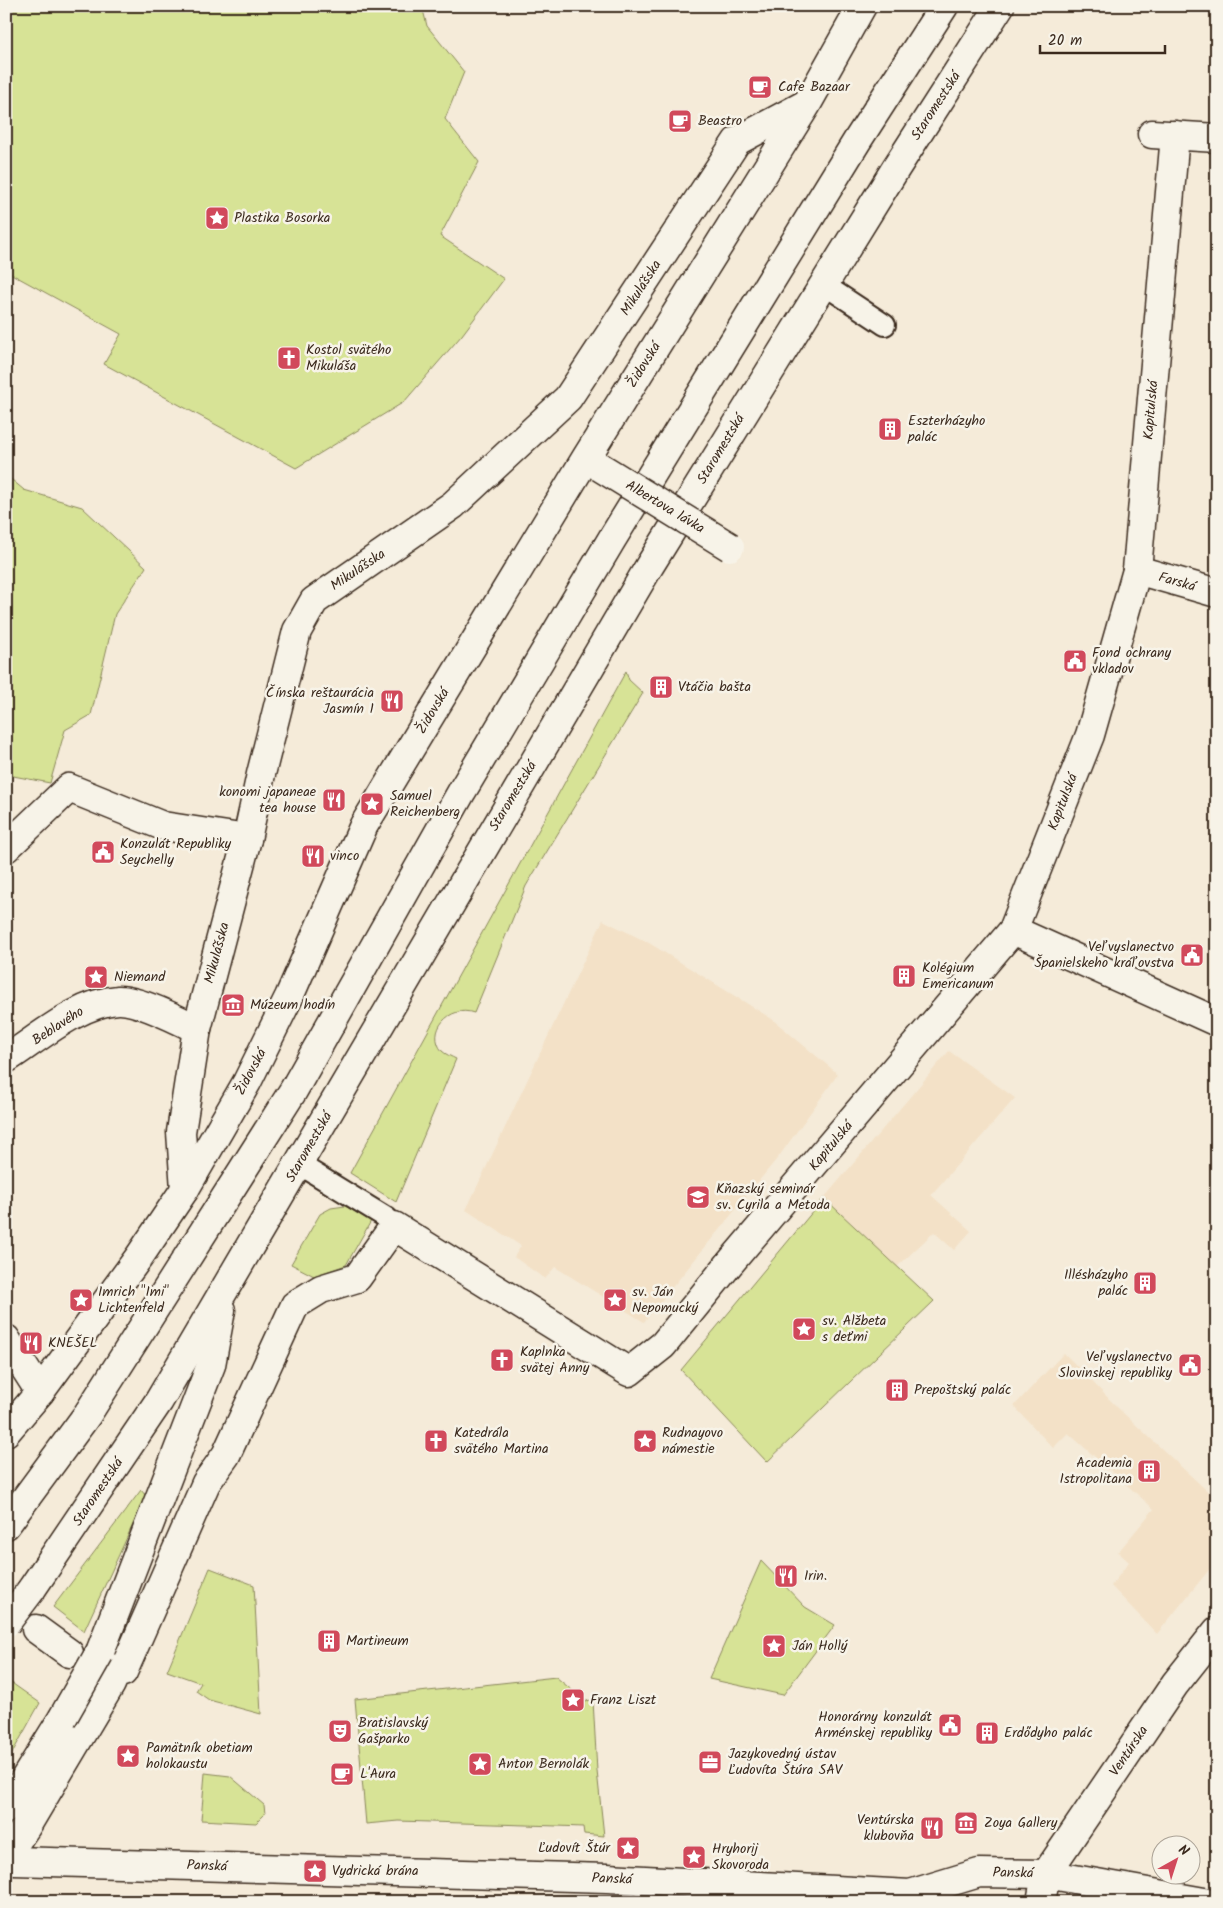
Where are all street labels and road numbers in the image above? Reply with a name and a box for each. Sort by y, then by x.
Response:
street label: Staromestská [905,66,967,145]
street label: Mikulášska [615,256,667,320]
street label: Židovská [621,337,667,392]
street label: Kapitulská [1137,378,1165,441]
street label: Staromestská [691,409,751,488]
street label: Albertova lávka [621,475,709,539]
street label: Mikulášska [326,543,390,597]
street label: Farská [1156,566,1199,598]
street label: Židovská [411,683,456,738]
street label: Staromestská [483,756,543,835]
street label: Kapitulská [1042,769,1084,834]
street label: Mikulášska [198,920,236,986]
street label: Beblavého [27,1001,89,1051]
street label: Židovská [229,1043,273,1099]
street label: Staromestská [280,1106,339,1186]
street label: Kapitulská [803,1115,859,1176]
street label: Staromestská [67,1452,130,1531]
street label: Ventúrska [1104,1721,1154,1781]
street label: Panská [186,1854,229,1878]
street label: Panská [992,1862,1035,1884]
street label: Panská [591,1867,634,1891]

